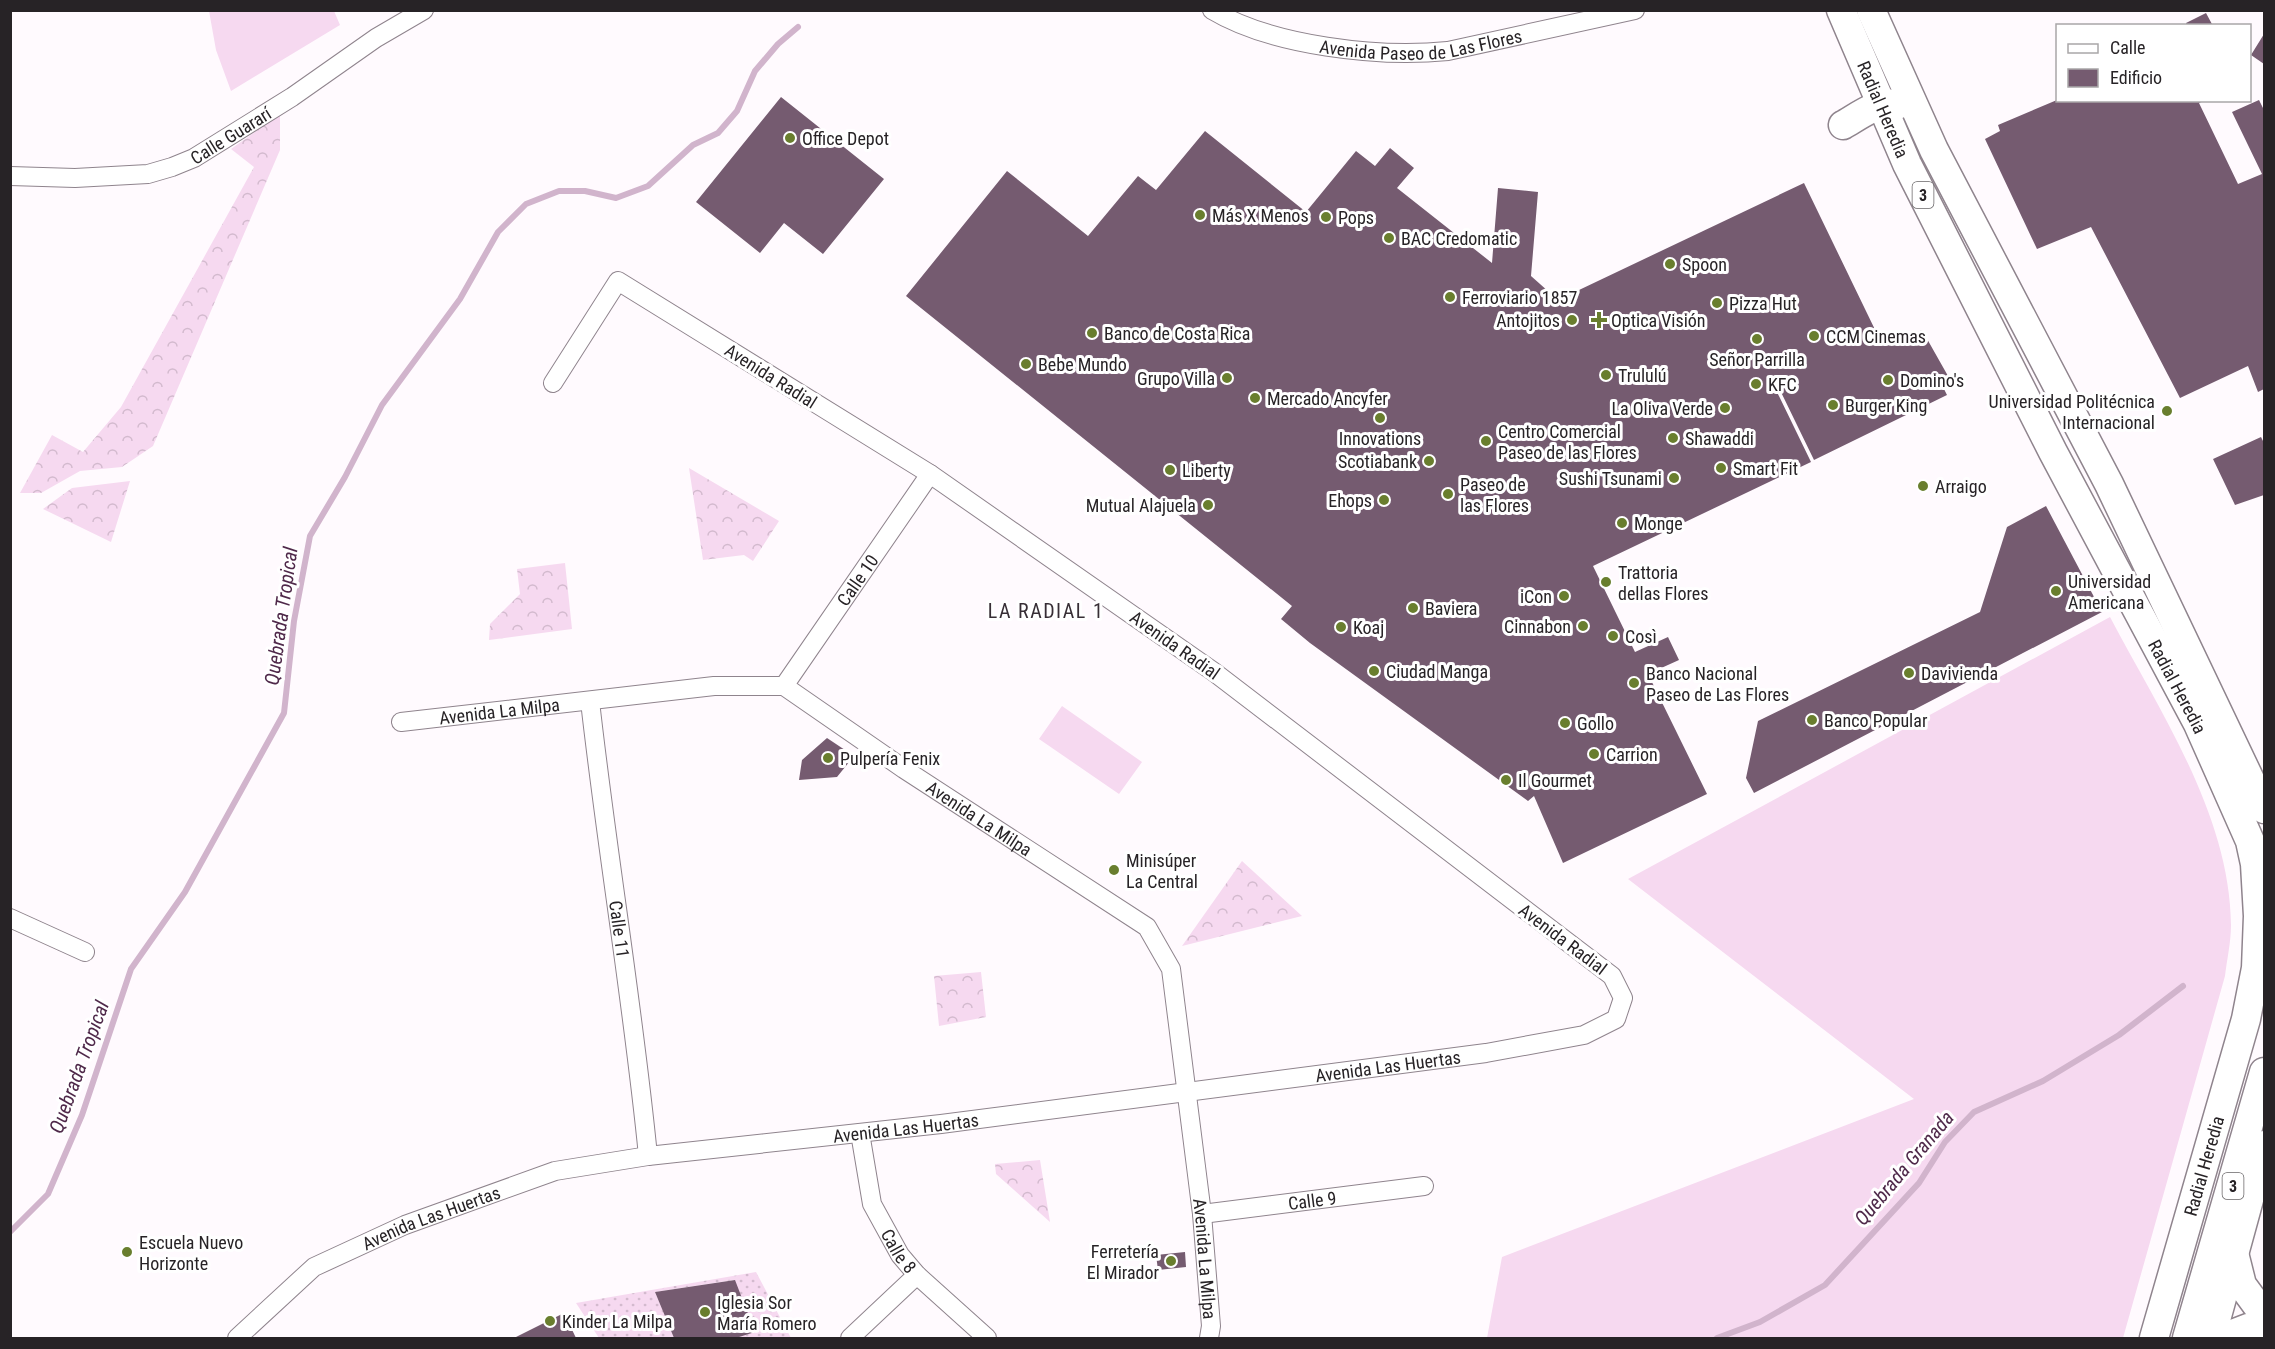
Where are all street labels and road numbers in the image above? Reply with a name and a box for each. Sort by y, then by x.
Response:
street label: Avenida Paseo de Las Flores [1318,25,1524,63]
street label: Radial Heredia [1854,58,1914,161]
street label: Calle Guararí [186,102,275,168]
road number: 3 [1912,182,1934,208]
street label: Avenida Radial [721,339,821,413]
street label: Calle 10 [832,550,882,609]
street label: Avenida Radial [1126,606,1224,684]
street label: Radial Heredia [2144,636,2211,736]
street label: Avenida La Milpa [438,693,561,728]
street label: Avenida La Milpa [923,776,1036,860]
street label: Calle 11 [606,899,634,959]
street label: Avenida Radial [1515,899,1611,979]
street label: Avenida Las Huertas [1314,1046,1462,1086]
street label: Avenida Las Huertas [832,1109,980,1146]
street label: Radial Heredia [2180,1114,2228,1218]
road number: 3 [2222,1173,2244,1199]
street label: Avenida Las Huertas [359,1181,503,1254]
street label: Calle 9 [1287,1187,1338,1214]
street label: Avenida La Milpa [1190,1197,1221,1320]
street label: Calle 8 [877,1225,921,1277]

